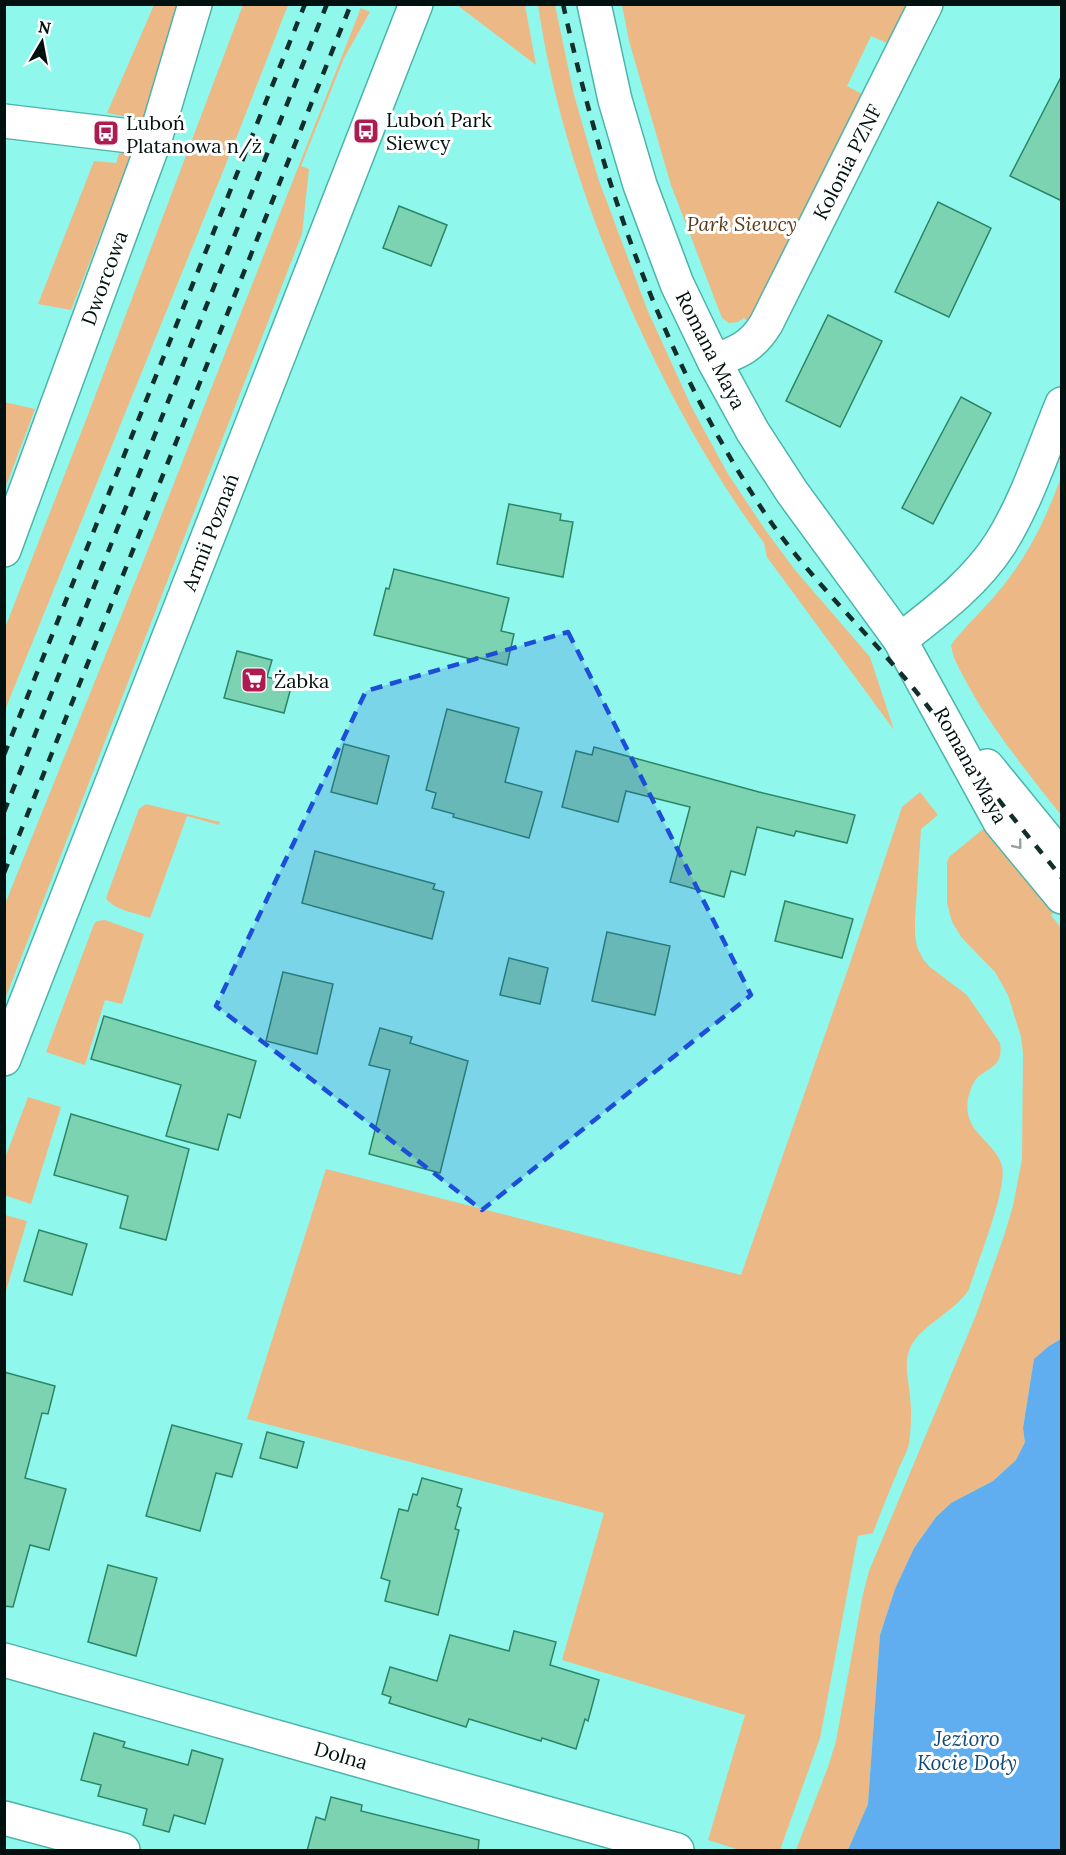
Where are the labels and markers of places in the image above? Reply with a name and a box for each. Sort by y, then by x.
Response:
place label: Luboń Park Siewcy [386,107,492,155]
place label: Luboń Platanowa n/ż [126,110,262,159]
bus stop icon: Luboń Park Siewcy [351,116,381,146]
bus stop icon: Luboń Platanowa n/ż [91,118,121,148]
supermarket icon: Żabka [239,665,269,695]
place label: Żabka [274,668,329,693]

